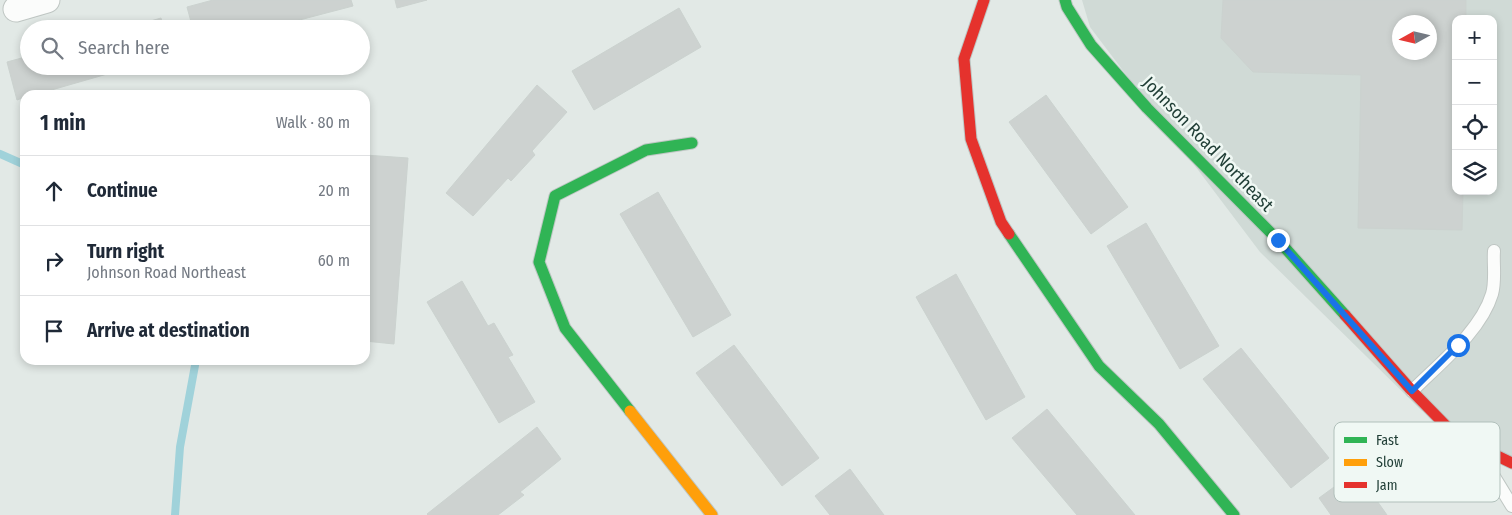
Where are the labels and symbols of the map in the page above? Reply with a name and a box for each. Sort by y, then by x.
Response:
north arrow [1392,15,1437,60]
street label: Johnson Road Northeast [1138,72,1278,216]
route end [1267,229,1290,252]
route start [1447,334,1470,357]
legend [1334,422,1500,502]
text: Fast [1376,432,1399,449]
text: Slow [1376,454,1403,471]
text: Jam [1376,477,1397,494]

